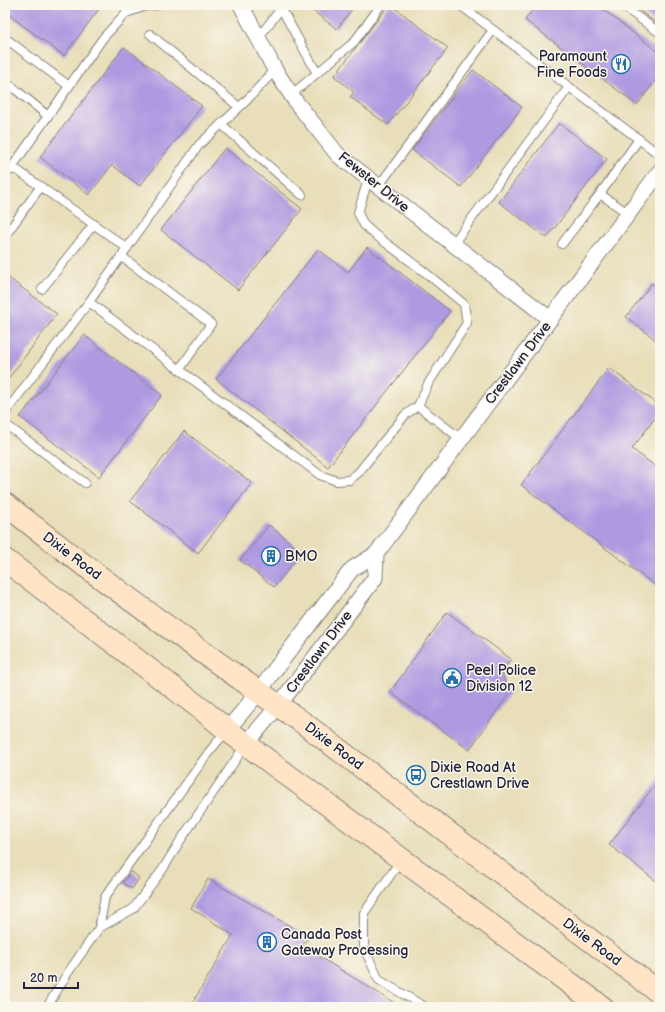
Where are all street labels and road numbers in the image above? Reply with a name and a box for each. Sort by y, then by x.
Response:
street label: Fewster Drive [335,148,413,216]
street label: Crestlawn Drive [481,318,555,408]
street label: Dixie Road [39,528,105,584]
street label: Crestlawn Drive [282,607,356,697]
street label: Dixie Road [301,718,367,774]
street label: Dixie Road [559,914,625,970]

